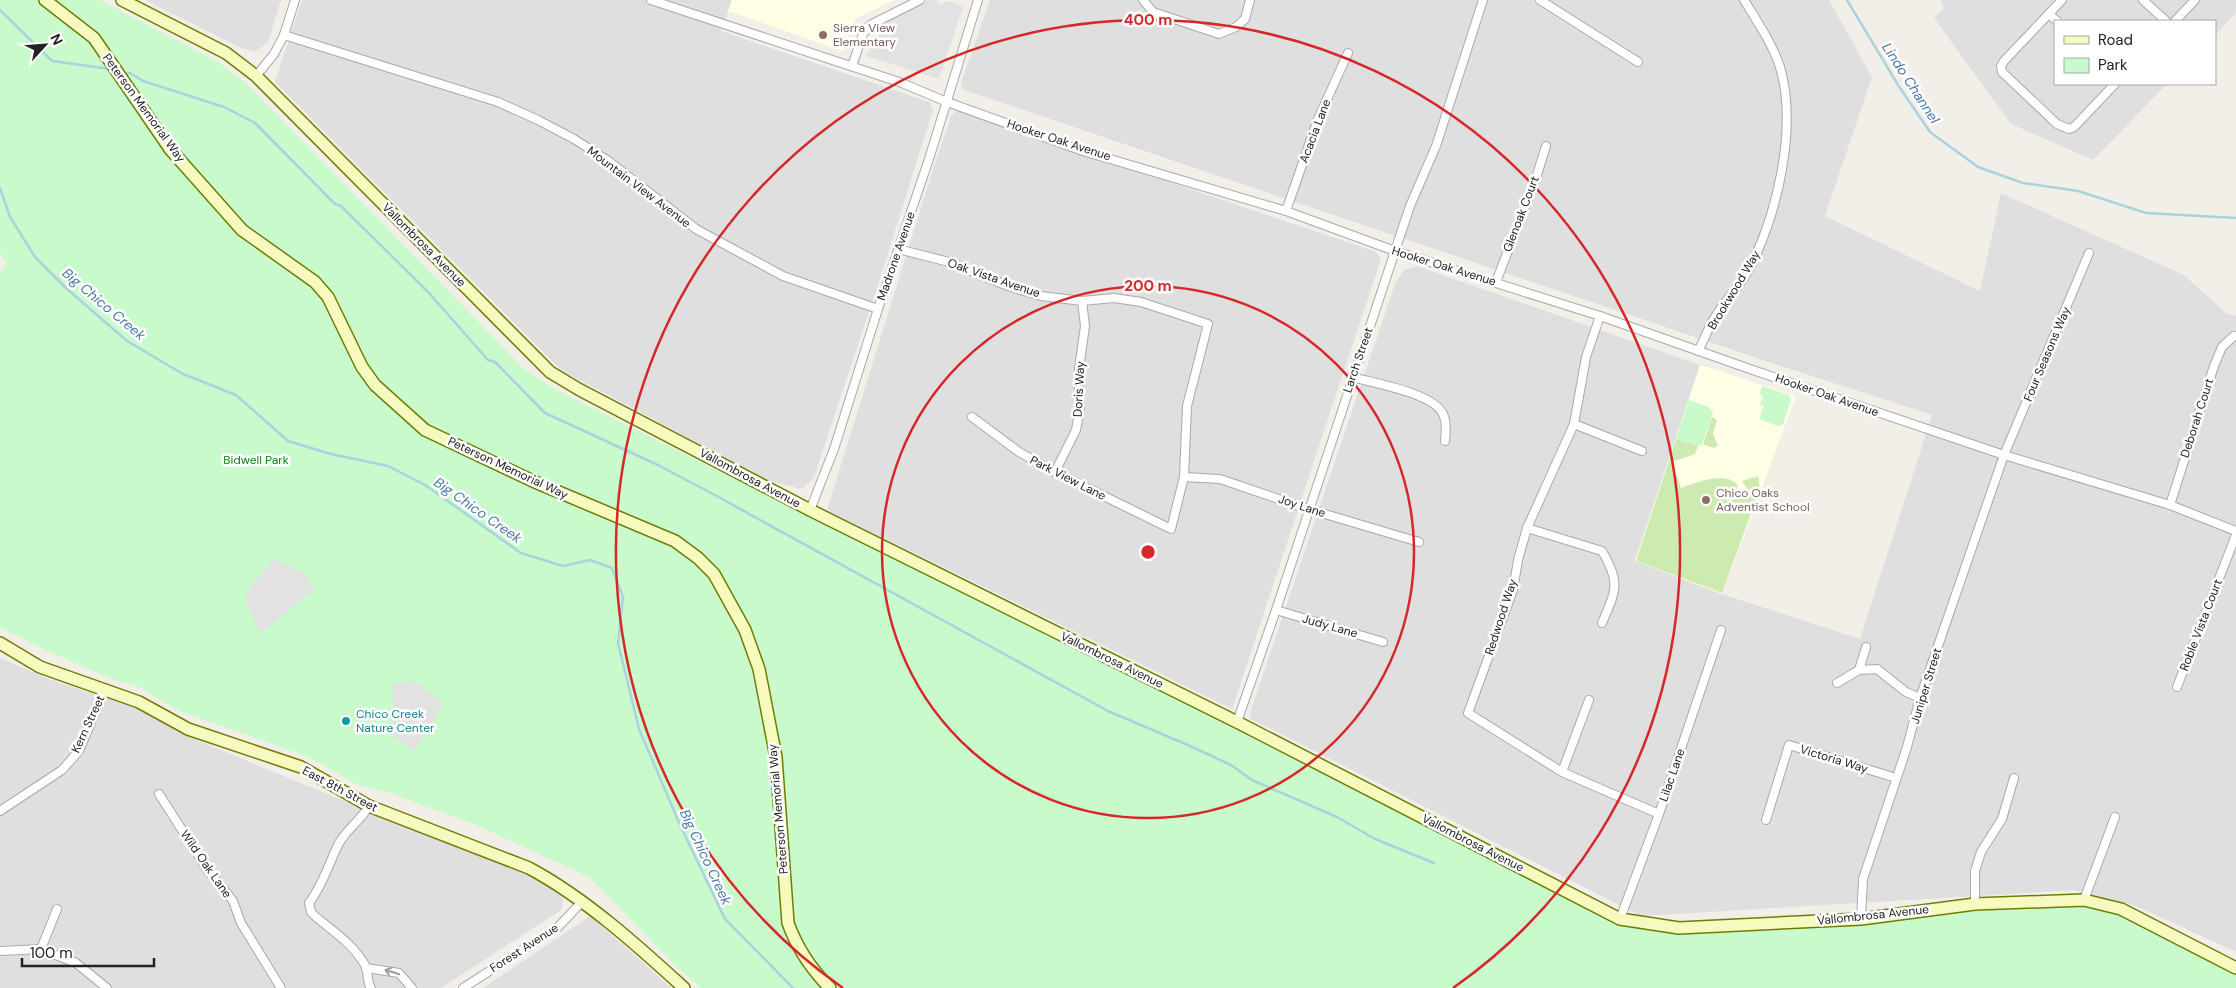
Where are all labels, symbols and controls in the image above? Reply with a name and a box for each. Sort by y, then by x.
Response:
text: 400 m [1124,10,1172,30]
north arrow [20,20,70,70]
place label: Sierra View Elementary [833,20,896,50]
legend [2054,20,2216,85]
marker: Sierra View Elementary [817,29,829,41]
text: Road [2098,30,2133,50]
text: N [46,31,67,48]
water label: Lindo Channel [1878,39,1944,128]
street label: Peterson Memorial Way [99,50,189,166]
text: Park [2098,55,2128,75]
street label: Acacia Lane [1296,97,1335,165]
street label: Hooker Oak Avenue [1005,116,1113,164]
street label: Mountain View Avenue [584,143,694,231]
street label: Glenoak Court [1499,173,1543,254]
street label: Vallombrosa Avenue [379,200,470,291]
street label: Madrone Avenue [873,209,919,303]
street label: Hooker Oak Avenue [1390,243,1498,290]
street label: Brookwood Way [1704,247,1764,333]
street label: Oak Vista Avenue [946,255,1043,301]
water label: Big Chico Creek [59,264,150,345]
text: 200 m [1124,276,1172,296]
street label: Four Seasons Way [2020,304,2074,404]
street label: Larch Street [1339,325,1377,395]
street label: Doris Way [1070,360,1088,417]
street label: Hooker Oak Avenue [1773,370,1881,420]
street label: Deborah Court [2177,376,2217,460]
street label: Peterson Memorial Way [445,433,571,503]
street label: Vallombrosa Avenue [697,445,804,512]
park label: Bidwell Park [223,452,289,468]
street label: Park View Lane [1027,452,1109,504]
water label: Big Chico Creek [430,473,526,548]
place label: Chico Oaks Adventist School [1716,485,1810,515]
street label: Joy Lane [1276,491,1328,521]
marker: Chico Oaks Adventist School [1700,494,1712,506]
centre of rings [1139,543,1157,561]
street label: Redwood Way [1481,577,1521,657]
street label: Roble Vista Court [2176,577,2226,673]
street label: Judy Lane [1300,610,1360,642]
street label: Vallombrosa Avenue [1058,628,1166,692]
street label: Juniper Street [1907,646,1945,726]
street label: Kern Street [68,692,108,755]
place label: Chico Creek Nature Center [356,706,435,736]
marker: Chico Creek Nature Center [340,715,352,727]
street label: Victoria Way [1798,741,1870,777]
street label: Peterson Memorial Way [764,743,792,875]
street label: Lilac Lane [1655,746,1689,804]
street label: East 8th Street [300,762,381,816]
water label: Big Chico Creek [676,806,736,908]
street label: Vallombrosa Avenue [1419,810,1527,876]
street label: Wild Oak Lane [177,827,235,901]
street label: Vallombrosa Avenue [1816,901,1930,929]
street label: Forest Avenue [487,920,562,976]
scale bar [22,936,155,968]
text: 100 m [30,943,73,963]
one-way arrow [385,967,401,976]

